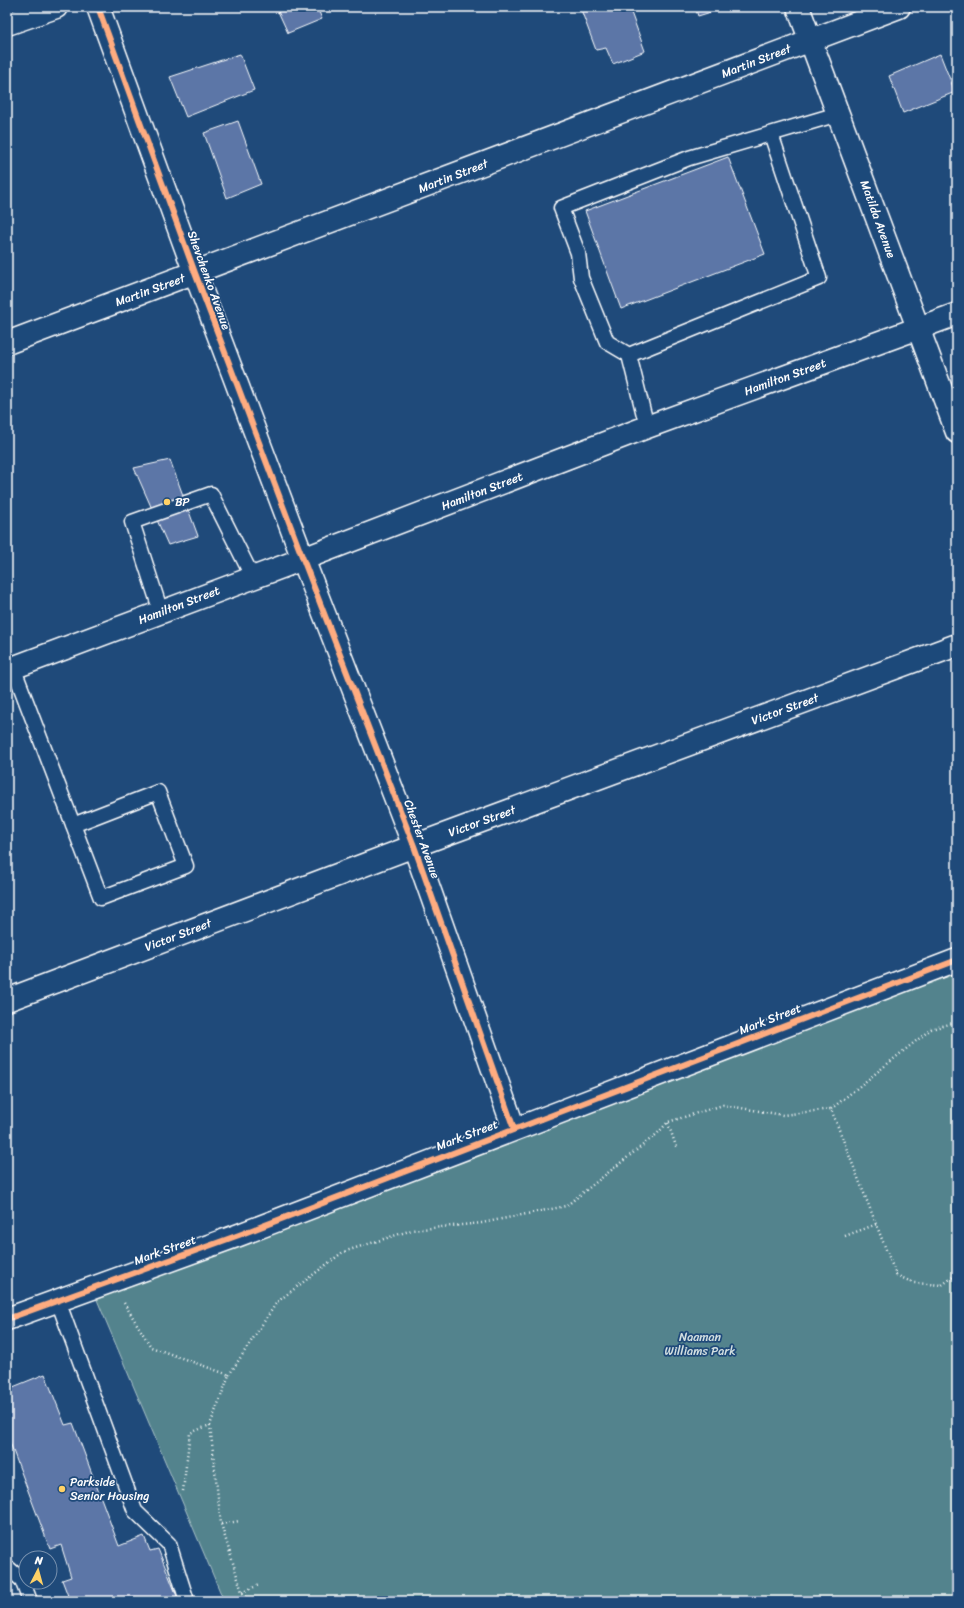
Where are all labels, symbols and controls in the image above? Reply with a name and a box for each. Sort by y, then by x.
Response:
street label: Martin Street [718,37,795,84]
street label: Martin Street [415,152,492,199]
street label: Matilda Avenue [854,177,902,261]
street label: Shevchenko Avenue [181,227,237,333]
street label: Martin Street [112,267,189,313]
street label: Hamilton Street [741,352,829,402]
street label: Hamilton Street [438,465,526,517]
place label: BP [175,491,190,513]
marker: BP [162,497,172,507]
street label: Hamilton Street [135,579,223,631]
street label: Victor Street [748,686,823,731]
street label: Chester Avenue [397,796,447,882]
street label: Victor Street [445,798,520,843]
street label: Victor Street [141,912,216,958]
street label: Mark Street [736,997,804,1041]
street label: Mark Street [433,1113,501,1157]
street label: Mark Street [131,1229,199,1271]
park label: Naaman Williams Park [664,1326,736,1362]
place label: Parkside Senior Housing [70,1471,149,1507]
marker: Parkside Senior Housing [57,1484,67,1494]
north arrow [18,1550,58,1590]
text: N [33,1551,44,1570]

